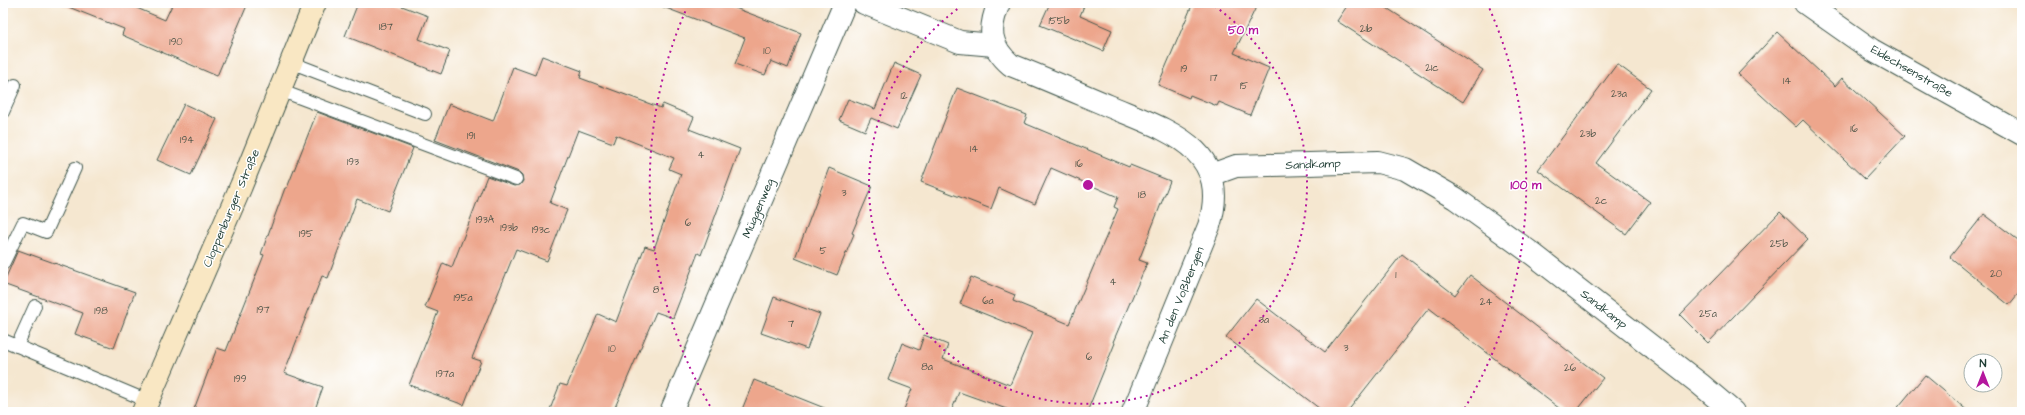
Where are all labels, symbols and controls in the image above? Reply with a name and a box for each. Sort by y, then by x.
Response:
house number: 155b [1048,14,1070,28]
house number: 187 [379,20,393,34]
text: 50 m [1228,22,1259,39]
house number: 21b [1360,22,1373,36]
house number: 190 [169,35,183,49]
street label: Eidechsenstraße [1868,41,1956,102]
house number: 10 [763,44,771,58]
house number: 21c [1425,61,1439,75]
house number: 19 [1181,62,1188,76]
house number: 17 [1210,71,1218,85]
house number: 14 [1783,74,1791,88]
house number: 15 [1240,79,1248,93]
house number: 23a [1611,87,1627,101]
house number: 12 [900,89,908,103]
house number: 16 [1850,122,1858,136]
house number: 23b [1580,127,1597,141]
house number: 191 [467,129,476,143]
house number: 194 [180,133,194,147]
house number: 14 [970,142,978,156]
street label: Cloppenburger Straße [199,146,265,270]
house number: 4 [698,148,705,162]
house number: 193 [347,155,359,169]
street label: Sandkamp [1285,155,1341,174]
house number: 16 [1075,157,1083,171]
street label: Müggenweg [738,176,780,241]
text: 100 m [1511,177,1542,194]
centre of rings [1081,178,1095,192]
house number: 3 [841,186,847,200]
house number: 18 [1138,188,1146,202]
house number: 2c [1595,194,1608,208]
house number: 193A [476,213,495,227]
house number: 6 [685,216,692,230]
house number: 193b [500,221,518,235]
house number: 193c [532,223,551,237]
house number: 195 [299,227,313,241]
house number: 25b [1770,237,1789,251]
house number: 5 [819,244,827,258]
street label: An den Voßbergen [1154,244,1210,347]
house number: 20 [1990,267,2002,281]
house number: 1 [1395,268,1397,282]
house number: 4 [1110,275,1117,289]
house number: 8 [653,283,660,297]
street label: Sandkamp [1577,286,1631,333]
house number: 195a [453,291,473,305]
house number: 6a [982,294,994,308]
house number: 24 [1480,295,1492,309]
house number: 197 [256,303,270,317]
house number: 198 [94,304,108,318]
house number: 25a [1699,307,1717,321]
house number: 3a [1259,313,1269,327]
house number: 7 [788,317,794,331]
house number: 3 [1343,341,1349,355]
house number: 10 [608,342,616,356]
house number: 6 [1086,350,1093,364]
north arrow [1963,353,2003,393]
text: N [1980,356,1987,371]
house number: 8a [921,360,933,374]
house number: 26 [1564,361,1577,375]
house number: 197a [436,367,454,381]
house number: 199 [234,372,247,386]

